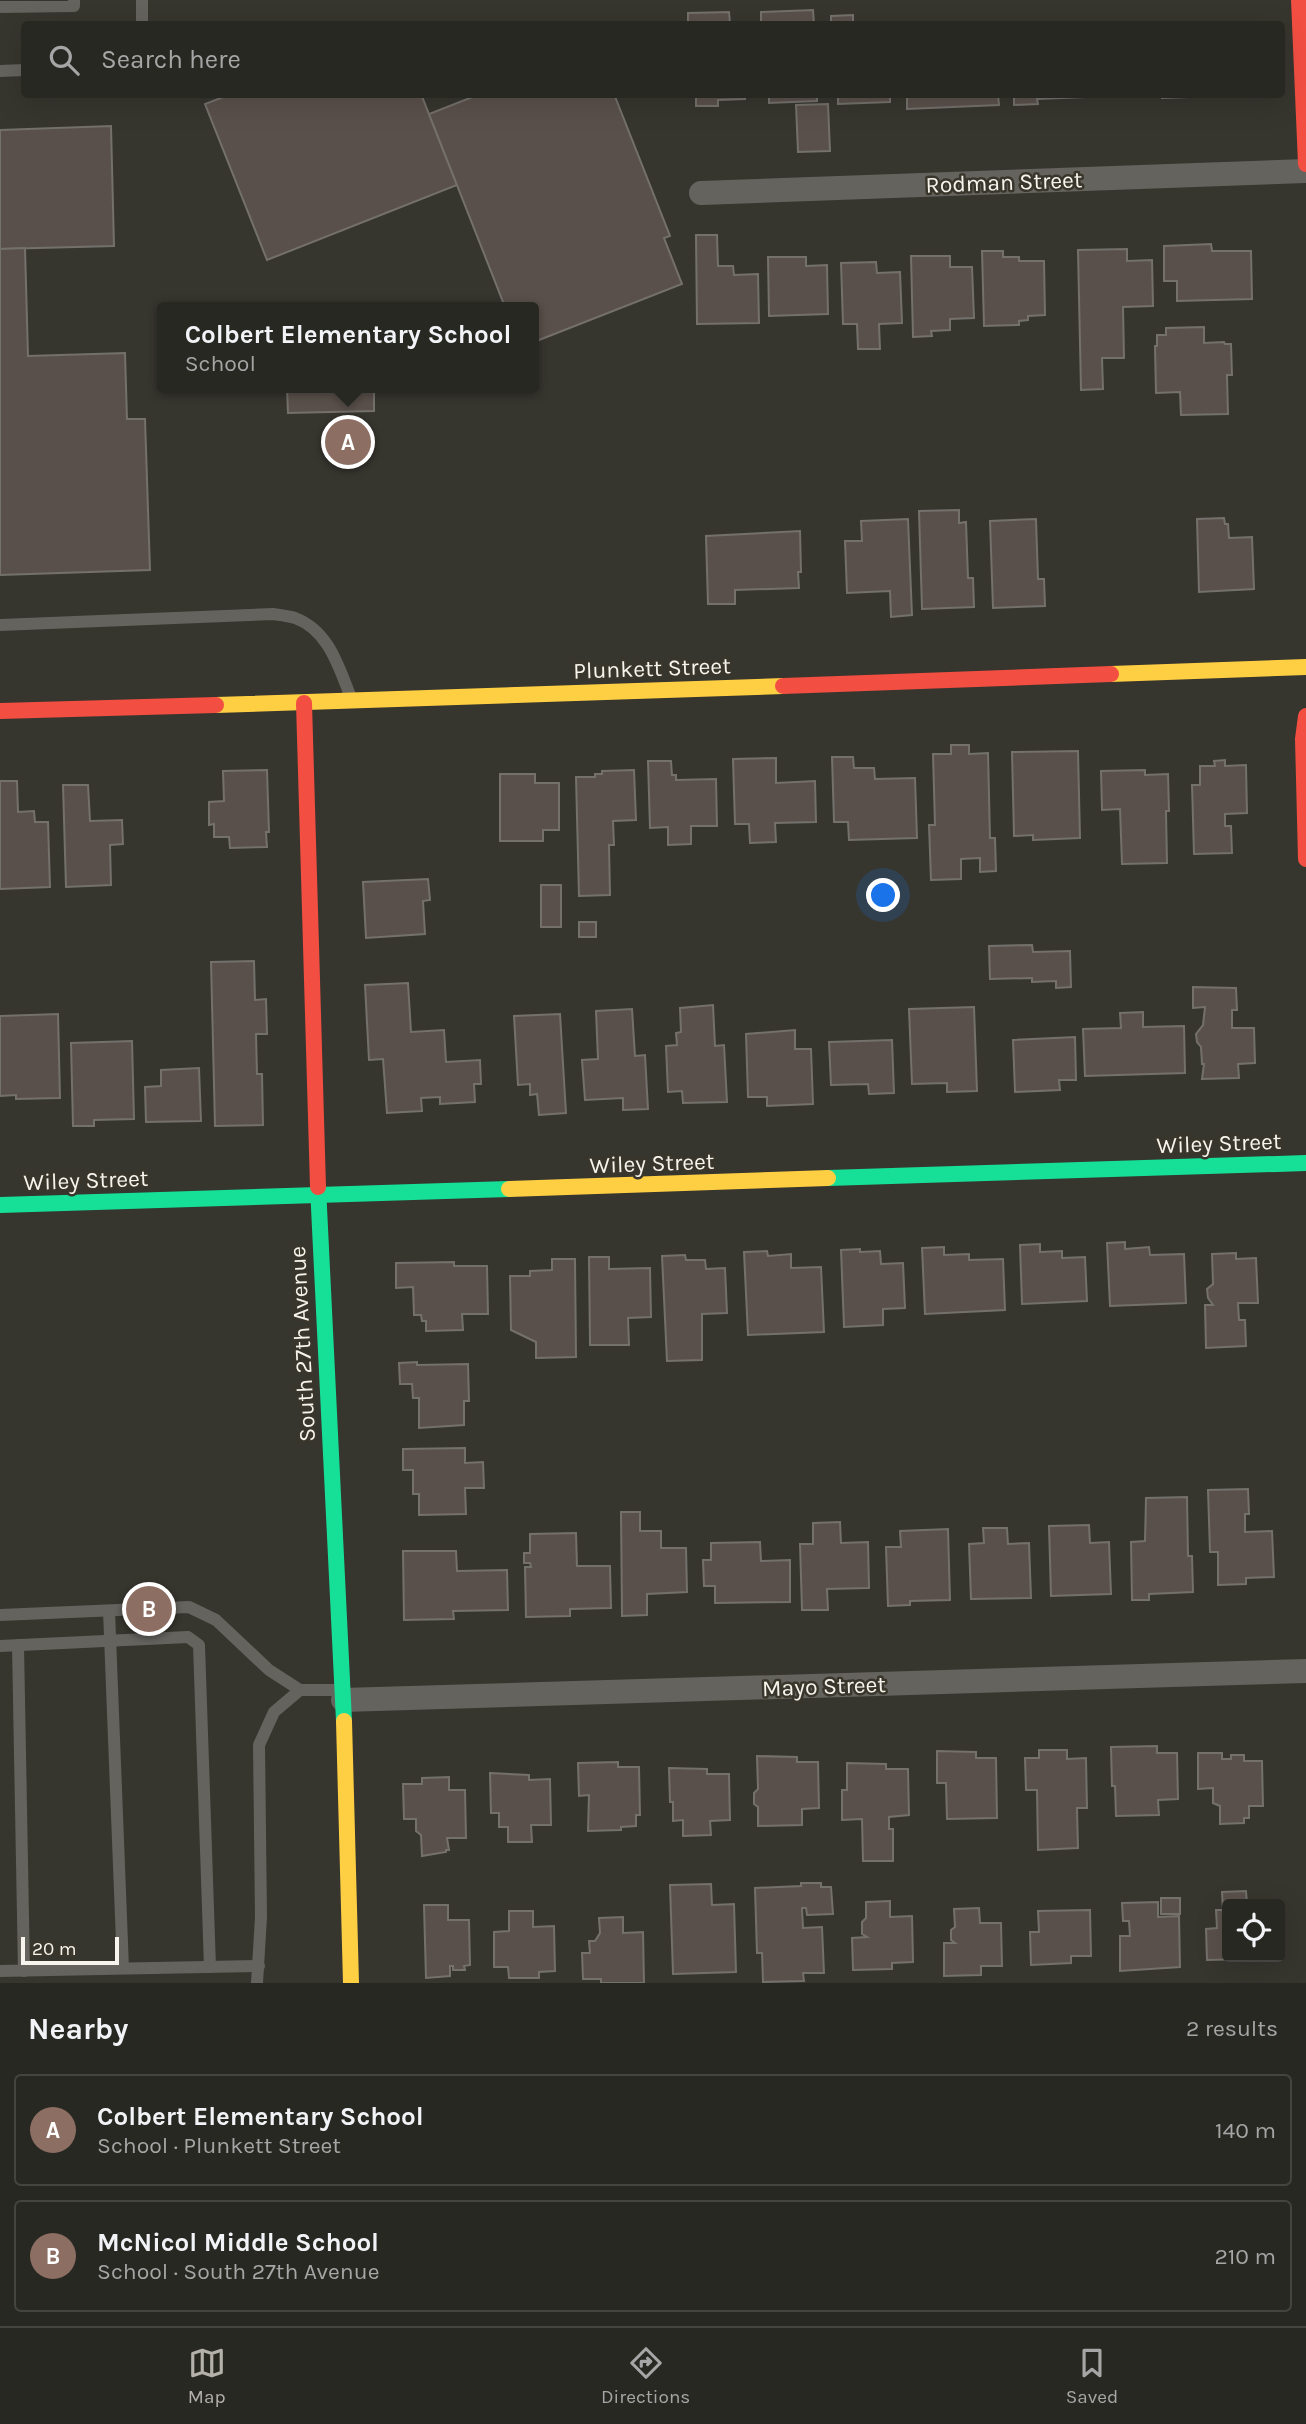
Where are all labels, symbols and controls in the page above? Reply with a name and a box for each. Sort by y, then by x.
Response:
search box [21,21,1285,98]
icon: search [45,41,83,79]
text: Search here [101,44,241,75]
street label: Rodman Street [925,166,1083,199]
popup [157,302,539,393]
text: Colbert Elementary School [185,319,511,350]
text: School [185,350,256,377]
pin: A [325,416,371,468]
street label: Plunkett Street [573,652,732,685]
your location [866,878,900,912]
street label: Wiley Street [1156,1128,1282,1159]
street label: Wiley Street [589,1148,715,1179]
street label: Wiley Street [23,1165,149,1196]
street label: South 27th Avenue [284,1245,321,1443]
pin: B [126,1583,172,1635]
street label: Mayo Street [762,1671,887,1702]
map controls [1222,1899,1285,1962]
button: locate [1222,1899,1285,1962]
scale bar [21,1934,119,1966]
text: 20 m [32,1938,77,1960]
text: Nearby [28,2011,128,2047]
text: 2 results [1186,2015,1278,2042]
text: Colbert Elementary School [97,2101,424,2132]
text: A [46,2117,60,2144]
text: 140 m [1215,2117,1276,2144]
text: School · Plunkett Street [97,2132,341,2159]
text: McNicol Middle School [97,2227,379,2258]
text: B [46,2243,60,2270]
text: 210 m [1214,2243,1276,2270]
text: School · South 27th Avenue [97,2258,379,2285]
tab: Map [188,2344,226,2408]
tab: Directions [601,2344,690,2408]
tab: Saved [1066,2344,1118,2408]

